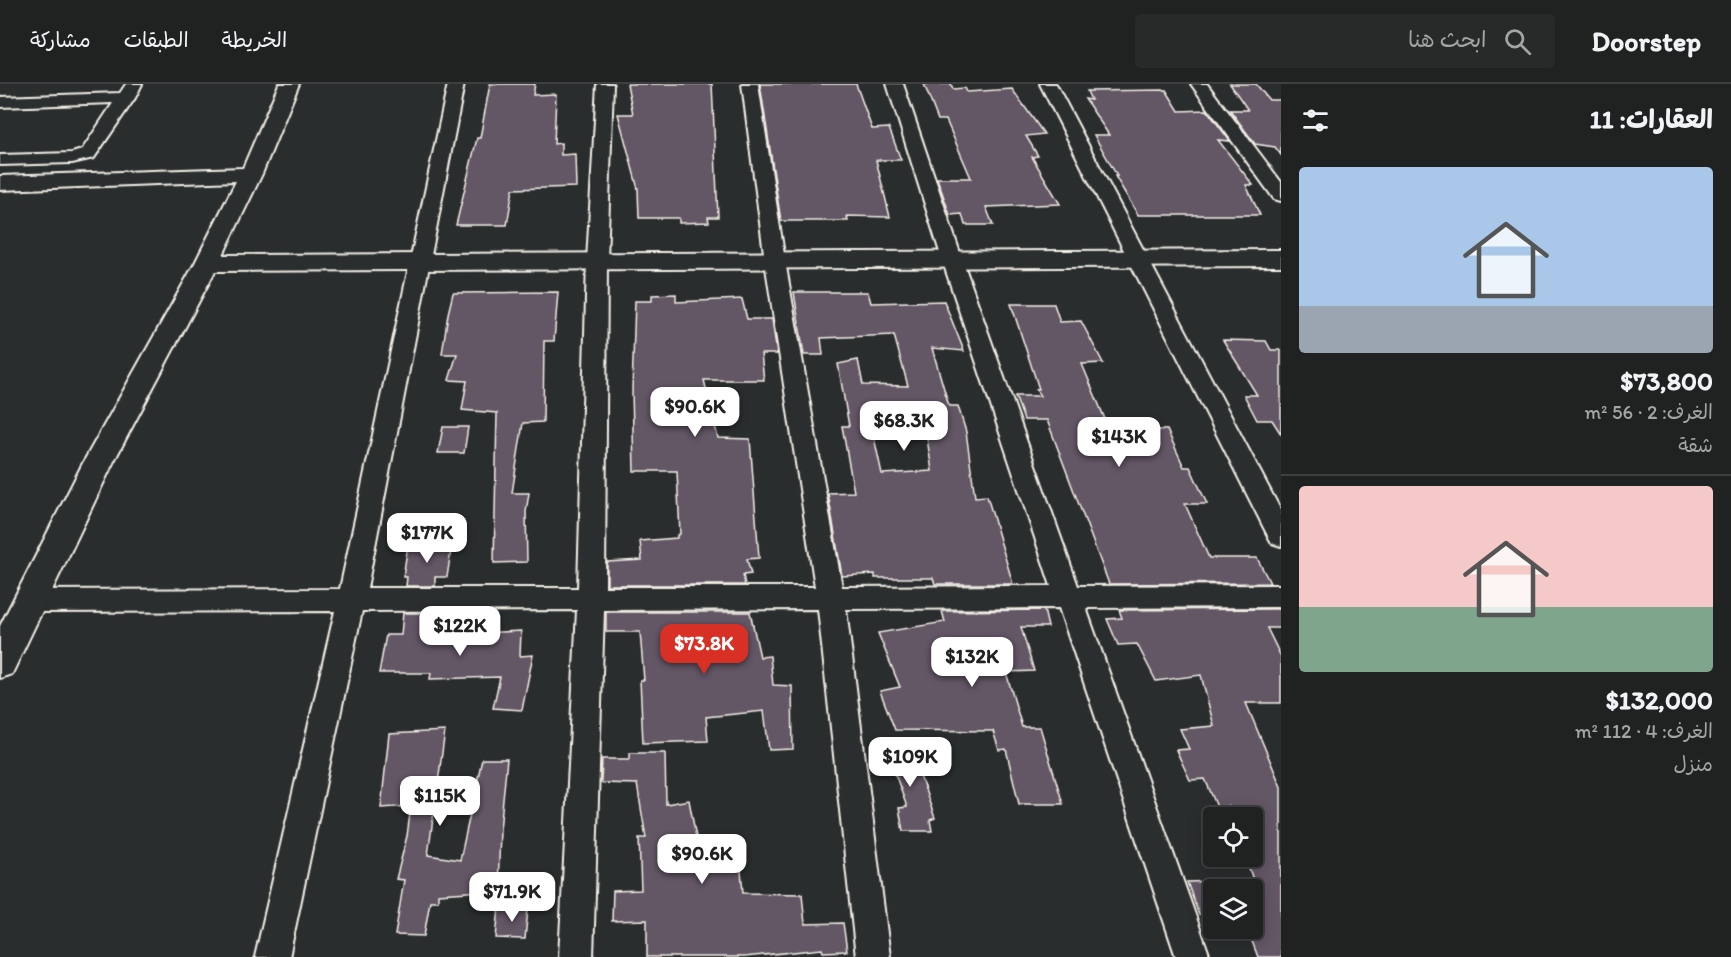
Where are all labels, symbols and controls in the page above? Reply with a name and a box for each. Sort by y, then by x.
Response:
search box [1135,14,1555,68]
text: Doorstep [1591,24,1701,58]
icon: search [1501,25,1534,58]
text: ابحث هنا [1408,26,1486,53]
text: مشاركة [30,27,91,52]
text: الطبقات [124,27,189,52]
text: الخريطة [222,27,287,52]
text: العقارات: 11 [1590,103,1713,135]
icon: filters [1299,104,1332,137]
icon: home [1452,206,1560,314]
text: $73,800 [1620,365,1713,397]
pin: $90.6K [646,387,744,438]
text: $90.6K [664,394,726,418]
text: الغرف: 2 · 56 m² [1584,400,1713,424]
pin: $68.3K [855,401,953,452]
text: $68.3K [874,408,934,432]
pin: $143K [1077,417,1161,468]
text: $143K [1091,424,1147,448]
text: شقة [1678,433,1713,457]
pin: $177K [385,513,469,564]
text: $177K [401,520,453,544]
icon: home [1452,525,1560,633]
pin: $122K [418,606,502,657]
text: $122K [433,613,487,637]
pin: $73.8K [655,624,753,675]
text: $73.8K [674,631,734,655]
pin: $132K [930,637,1014,688]
text: $132K [945,644,999,668]
text: $132,000 [1606,684,1713,716]
text: الغرف: 4 · 112 m² [1575,719,1713,743]
pin: $109K [868,737,952,788]
text: $109K [883,744,937,768]
text: منزل [1674,752,1713,776]
pin: $115K [398,776,482,827]
text: $115K [414,783,466,807]
map controls [1203,807,1263,939]
button: locate [1203,807,1263,867]
pin: $90.6K [653,834,751,885]
text: $90.6K [671,841,733,865]
pin: $71.9K [463,872,561,923]
text: $71.9K [483,879,541,903]
button: layers [1203,879,1263,939]

